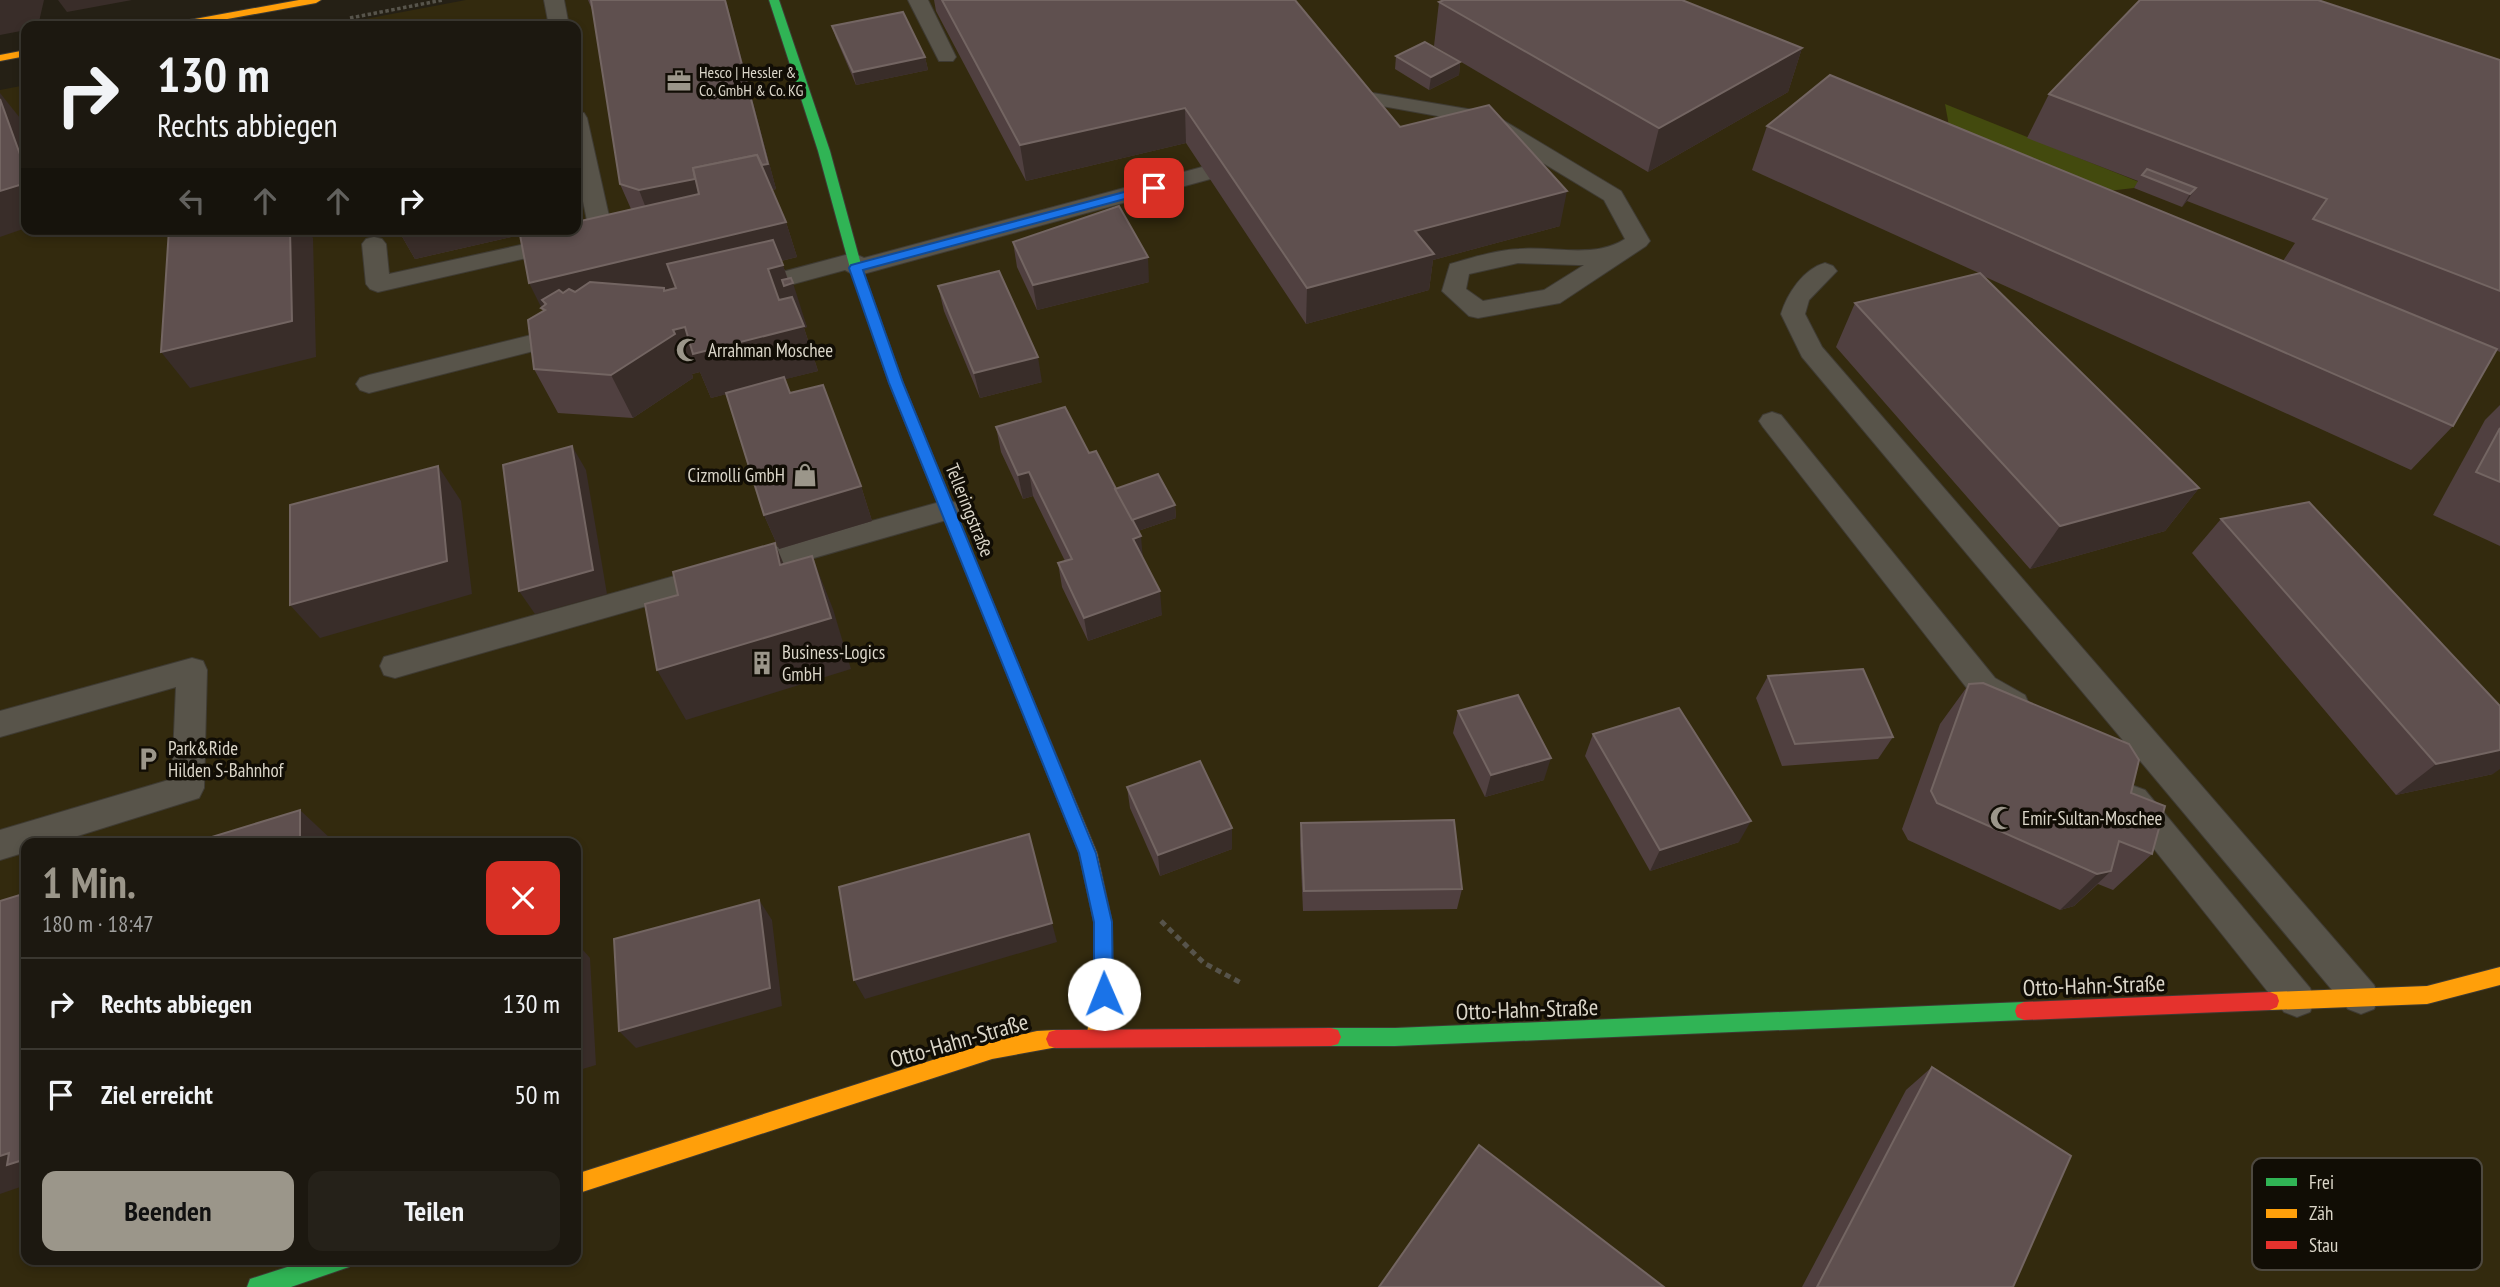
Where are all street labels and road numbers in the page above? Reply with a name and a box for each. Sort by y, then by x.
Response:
street label: Telleringstraße [940,460,1000,560]
street label: Otto-Hahn-Straße [2022,968,2166,1002]
street label: Otto-Hahn-Straße [1455,992,1599,1026]
street label: Otto-Hahn-Straße [886,1006,1032,1074]

